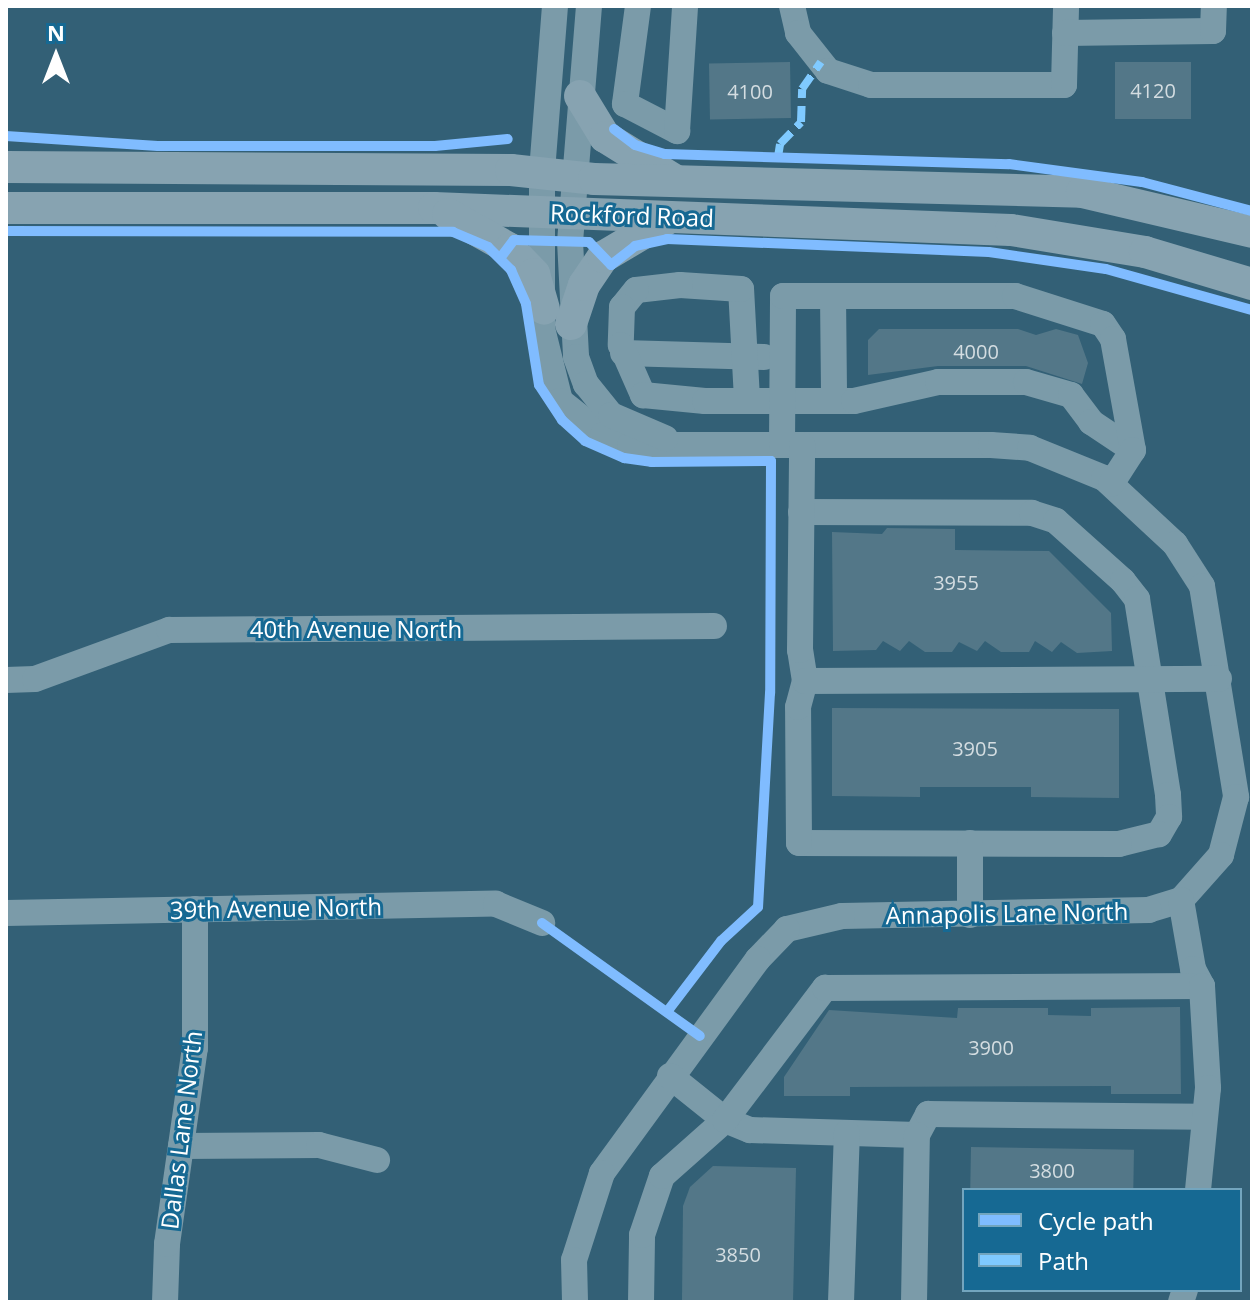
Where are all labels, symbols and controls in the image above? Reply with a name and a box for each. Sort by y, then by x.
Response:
north arrow [16,16,96,96]
text: N [47,17,65,47]
house number: 4120 [1130,78,1176,102]
house number: 4100 [727,79,773,103]
street label: Rockford Road [550,198,714,232]
house number: 4000 [953,339,999,363]
house number: 3955 [933,570,979,594]
street label: 40th Avenue North [250,615,462,643]
house number: 3905 [952,736,998,760]
street label: 39th Avenue North [170,892,382,924]
street label: Annapolis Lane North [885,896,1129,930]
street label: Dallas Lane North [155,1029,207,1231]
house number: 3900 [968,1035,1014,1059]
house number: 3800 [1029,1158,1075,1182]
legend [962,1188,1242,1292]
text: Cycle path [1038,1204,1154,1237]
house number: 3850 [715,1242,761,1266]
text: Path [1038,1244,1089,1277]

